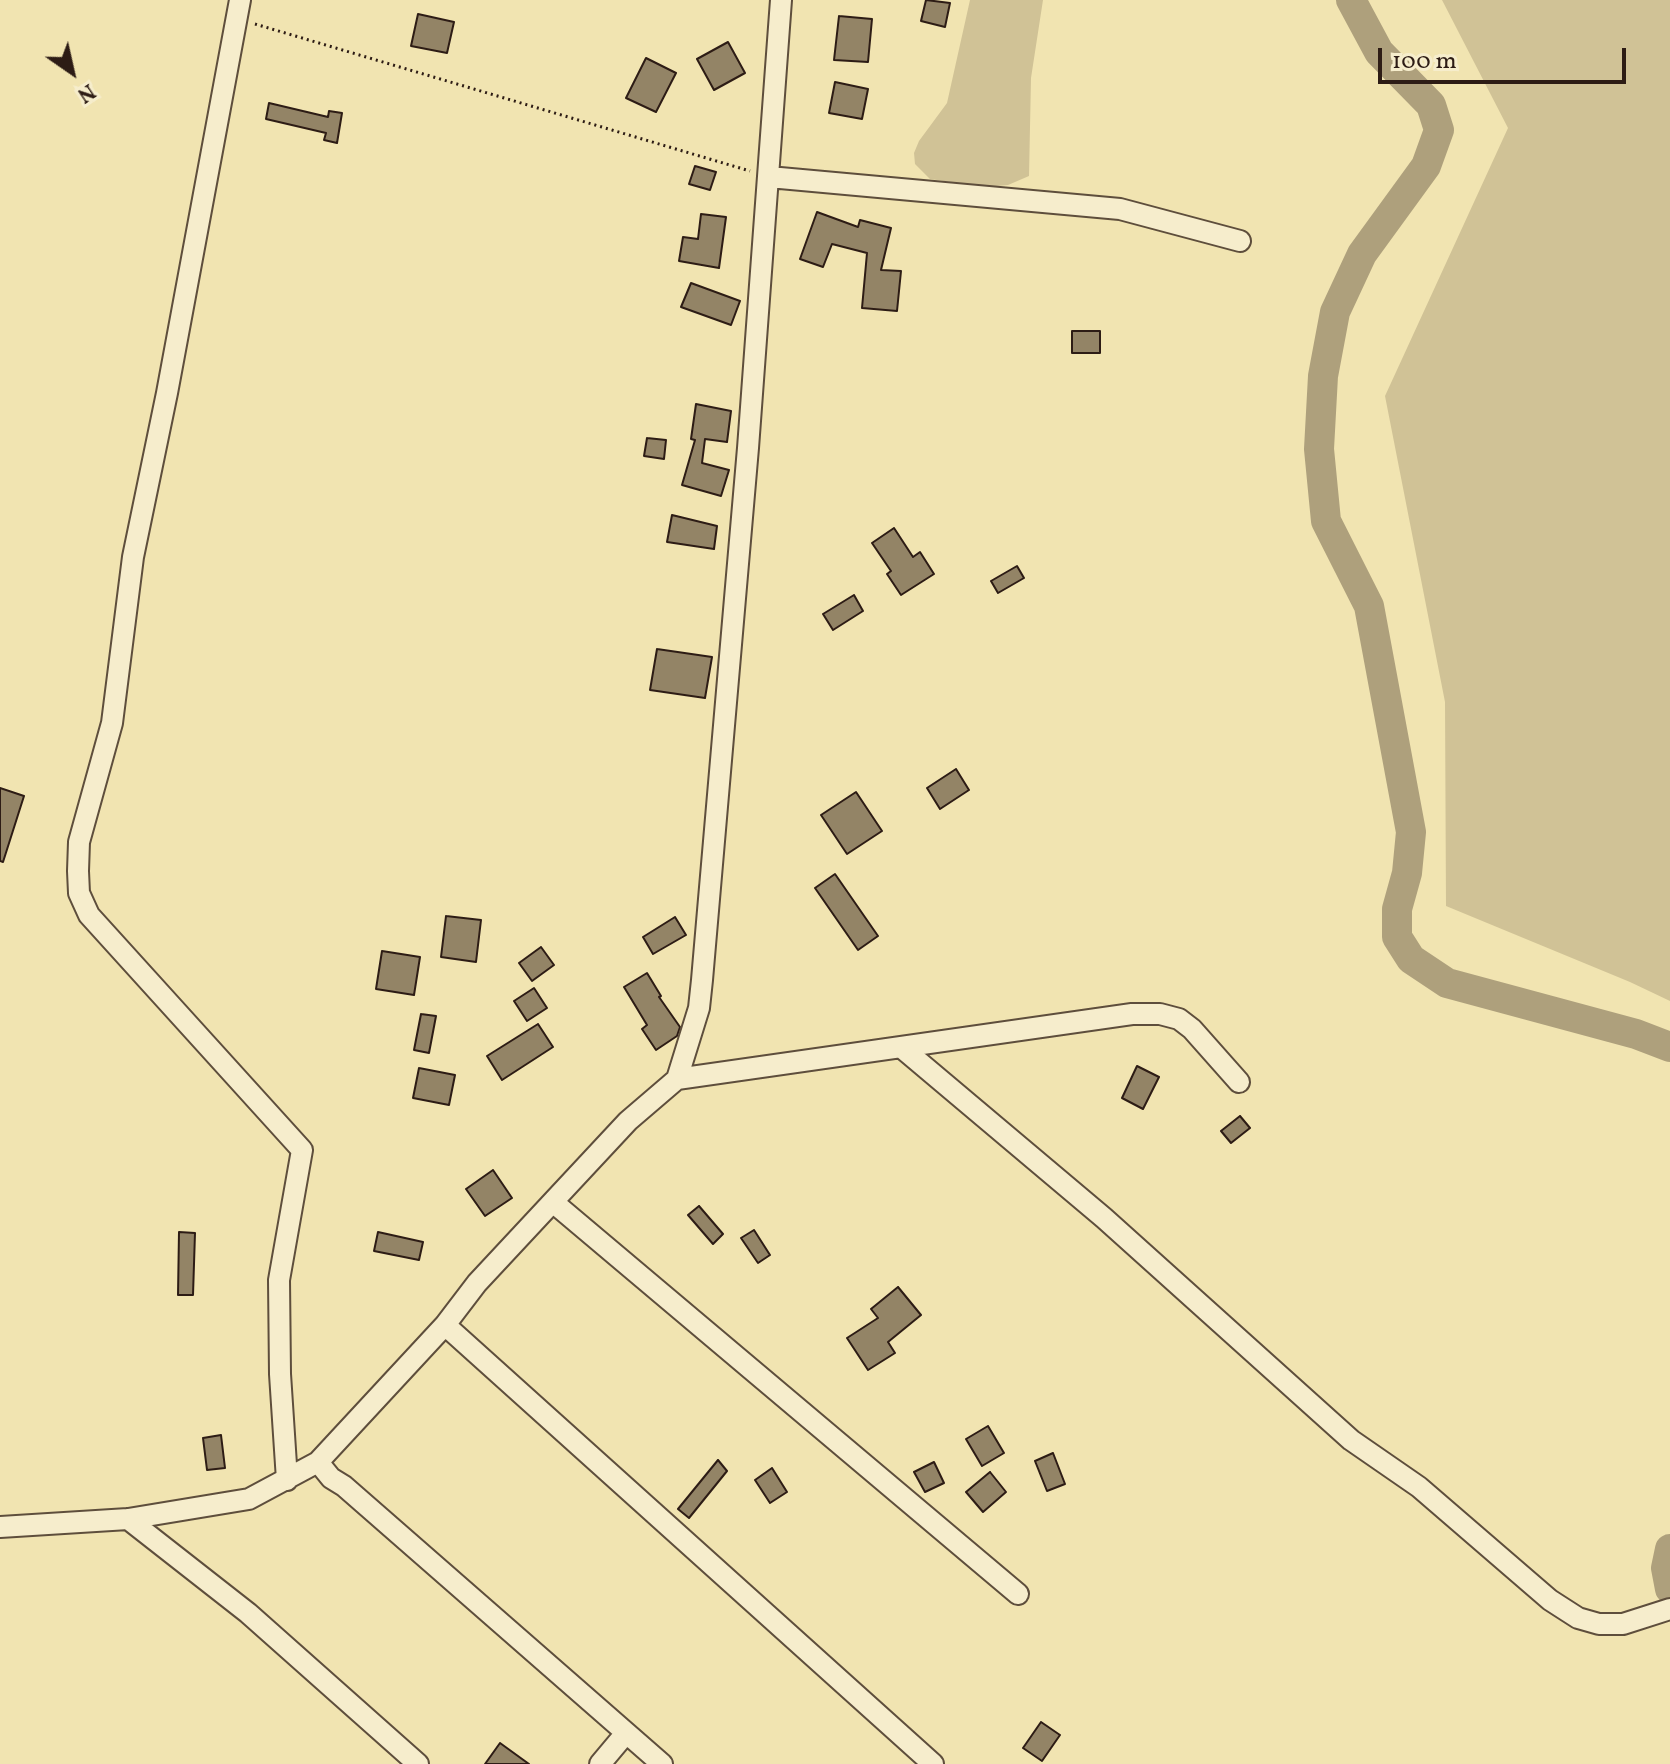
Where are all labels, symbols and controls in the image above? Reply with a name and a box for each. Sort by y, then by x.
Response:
north arrow [32,32,112,112]
scale bar [1382,32,1630,82]
text: 100 m [1392,45,1457,79]
text: N [70,75,101,110]

